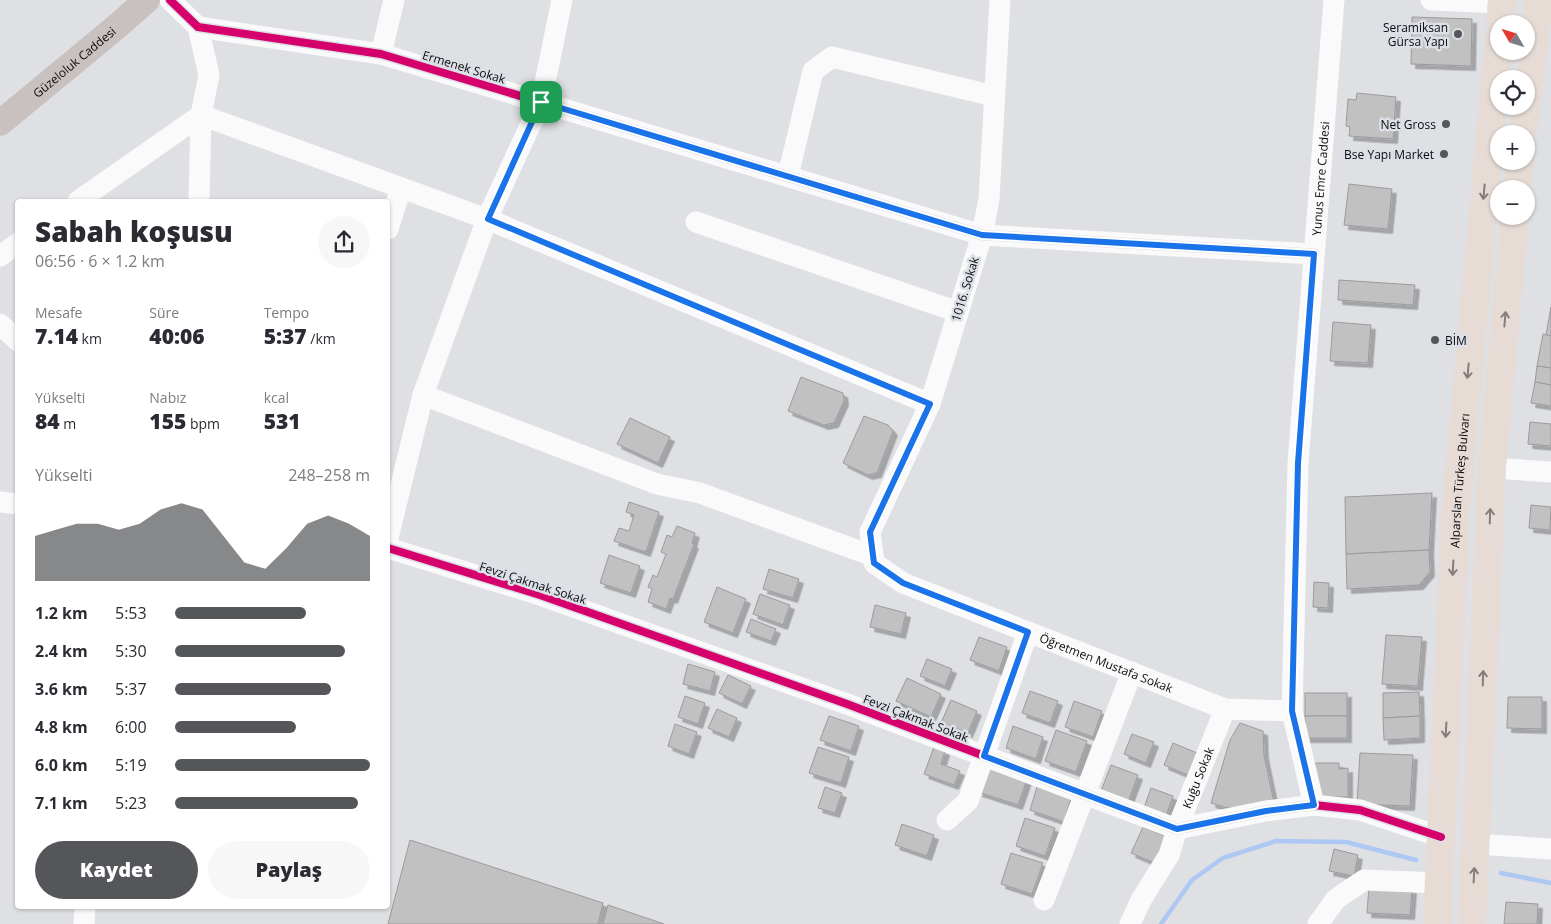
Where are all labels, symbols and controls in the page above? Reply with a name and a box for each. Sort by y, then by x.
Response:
north arrow [1490,15,1535,60]
map controls [1490,15,1535,225]
place label: Seramiksan Gürsa Yapı [1383,19,1448,50]
street label: Güzeloluk Caddesi [29,23,119,101]
marker: Seramiksan Gürsa Yapı [1452,28,1464,40]
street label: Ermenek Sokak [420,46,508,88]
button: locate [1490,70,1535,115]
pin [520,81,562,123]
icon: arrive [527,88,555,116]
place label: Net Gross [1381,116,1436,133]
marker: Net Gross [1440,118,1452,130]
street label: Yunus Emre Caddesi [1307,121,1333,236]
button: + [1490,125,1535,170]
place label: Bse Yapı Market [1344,146,1434,163]
marker: Bse Yapı Market [1438,148,1450,160]
button: − [1490,180,1535,225]
one-way arrow [1479,183,1489,199]
text: Sabah koşusu [35,212,233,250]
button: share [318,216,370,268]
text: 06:56 · 6 × 1.2 km [35,250,165,272]
street label: 1016. Sokak [947,254,983,323]
text: Mesafe [35,303,82,322]
text: Süre [149,303,179,322]
text: Tempo [264,303,309,322]
one-way arrow [1501,311,1510,327]
text: 7.14 [35,322,78,350]
text: 40:06 [149,322,205,350]
text: 5:37 [264,322,307,350]
text: km [78,329,102,348]
text: /km [307,329,336,348]
place label: BİM [1445,332,1467,349]
marker: BİM [1429,334,1441,346]
one-way arrow [1464,363,1473,379]
text: Yükselti [35,388,85,407]
text: Nabız [149,388,186,407]
text: kcal [264,388,289,407]
text: 84 [35,407,60,435]
text: 155 [149,407,186,435]
text: 531 [264,407,301,435]
street label: Alparslan Türkeş Bulvarı [1446,413,1473,548]
text: m [60,414,76,433]
text: bpm [186,414,220,433]
text: Yükselti [35,464,93,486]
text: 248–258 m [288,464,370,486]
one-way arrow [1485,508,1494,524]
street label: Fevzi Çakmak Sokak [477,558,589,609]
one-way arrow [1449,560,1458,576]
text: 1.2 km [35,602,88,624]
text: 5:53 [115,602,147,624]
street label: Öğretmen Mustafa Sokak [1037,629,1176,697]
text: 2.4 km [35,640,88,662]
text: 5:30 [115,640,147,662]
one-way arrow [1478,670,1487,686]
text: 3.6 km [35,678,88,700]
text: 5:37 [115,678,147,700]
street label: Fevzi Çakmak Sokak [861,690,972,746]
text: 4.8 km [35,716,88,738]
text: 6:00 [115,716,147,738]
one-way arrow [1441,722,1450,738]
street label: Kuğu Sokak [1178,744,1218,811]
text: 6.0 km [35,754,88,776]
text: 5:19 [115,754,147,776]
text: 7.1 km [35,792,88,814]
text: 5:23 [115,792,147,814]
button: Kaydet [35,841,198,899]
button: Paylaş [208,841,370,899]
one-way arrow [1470,868,1479,884]

